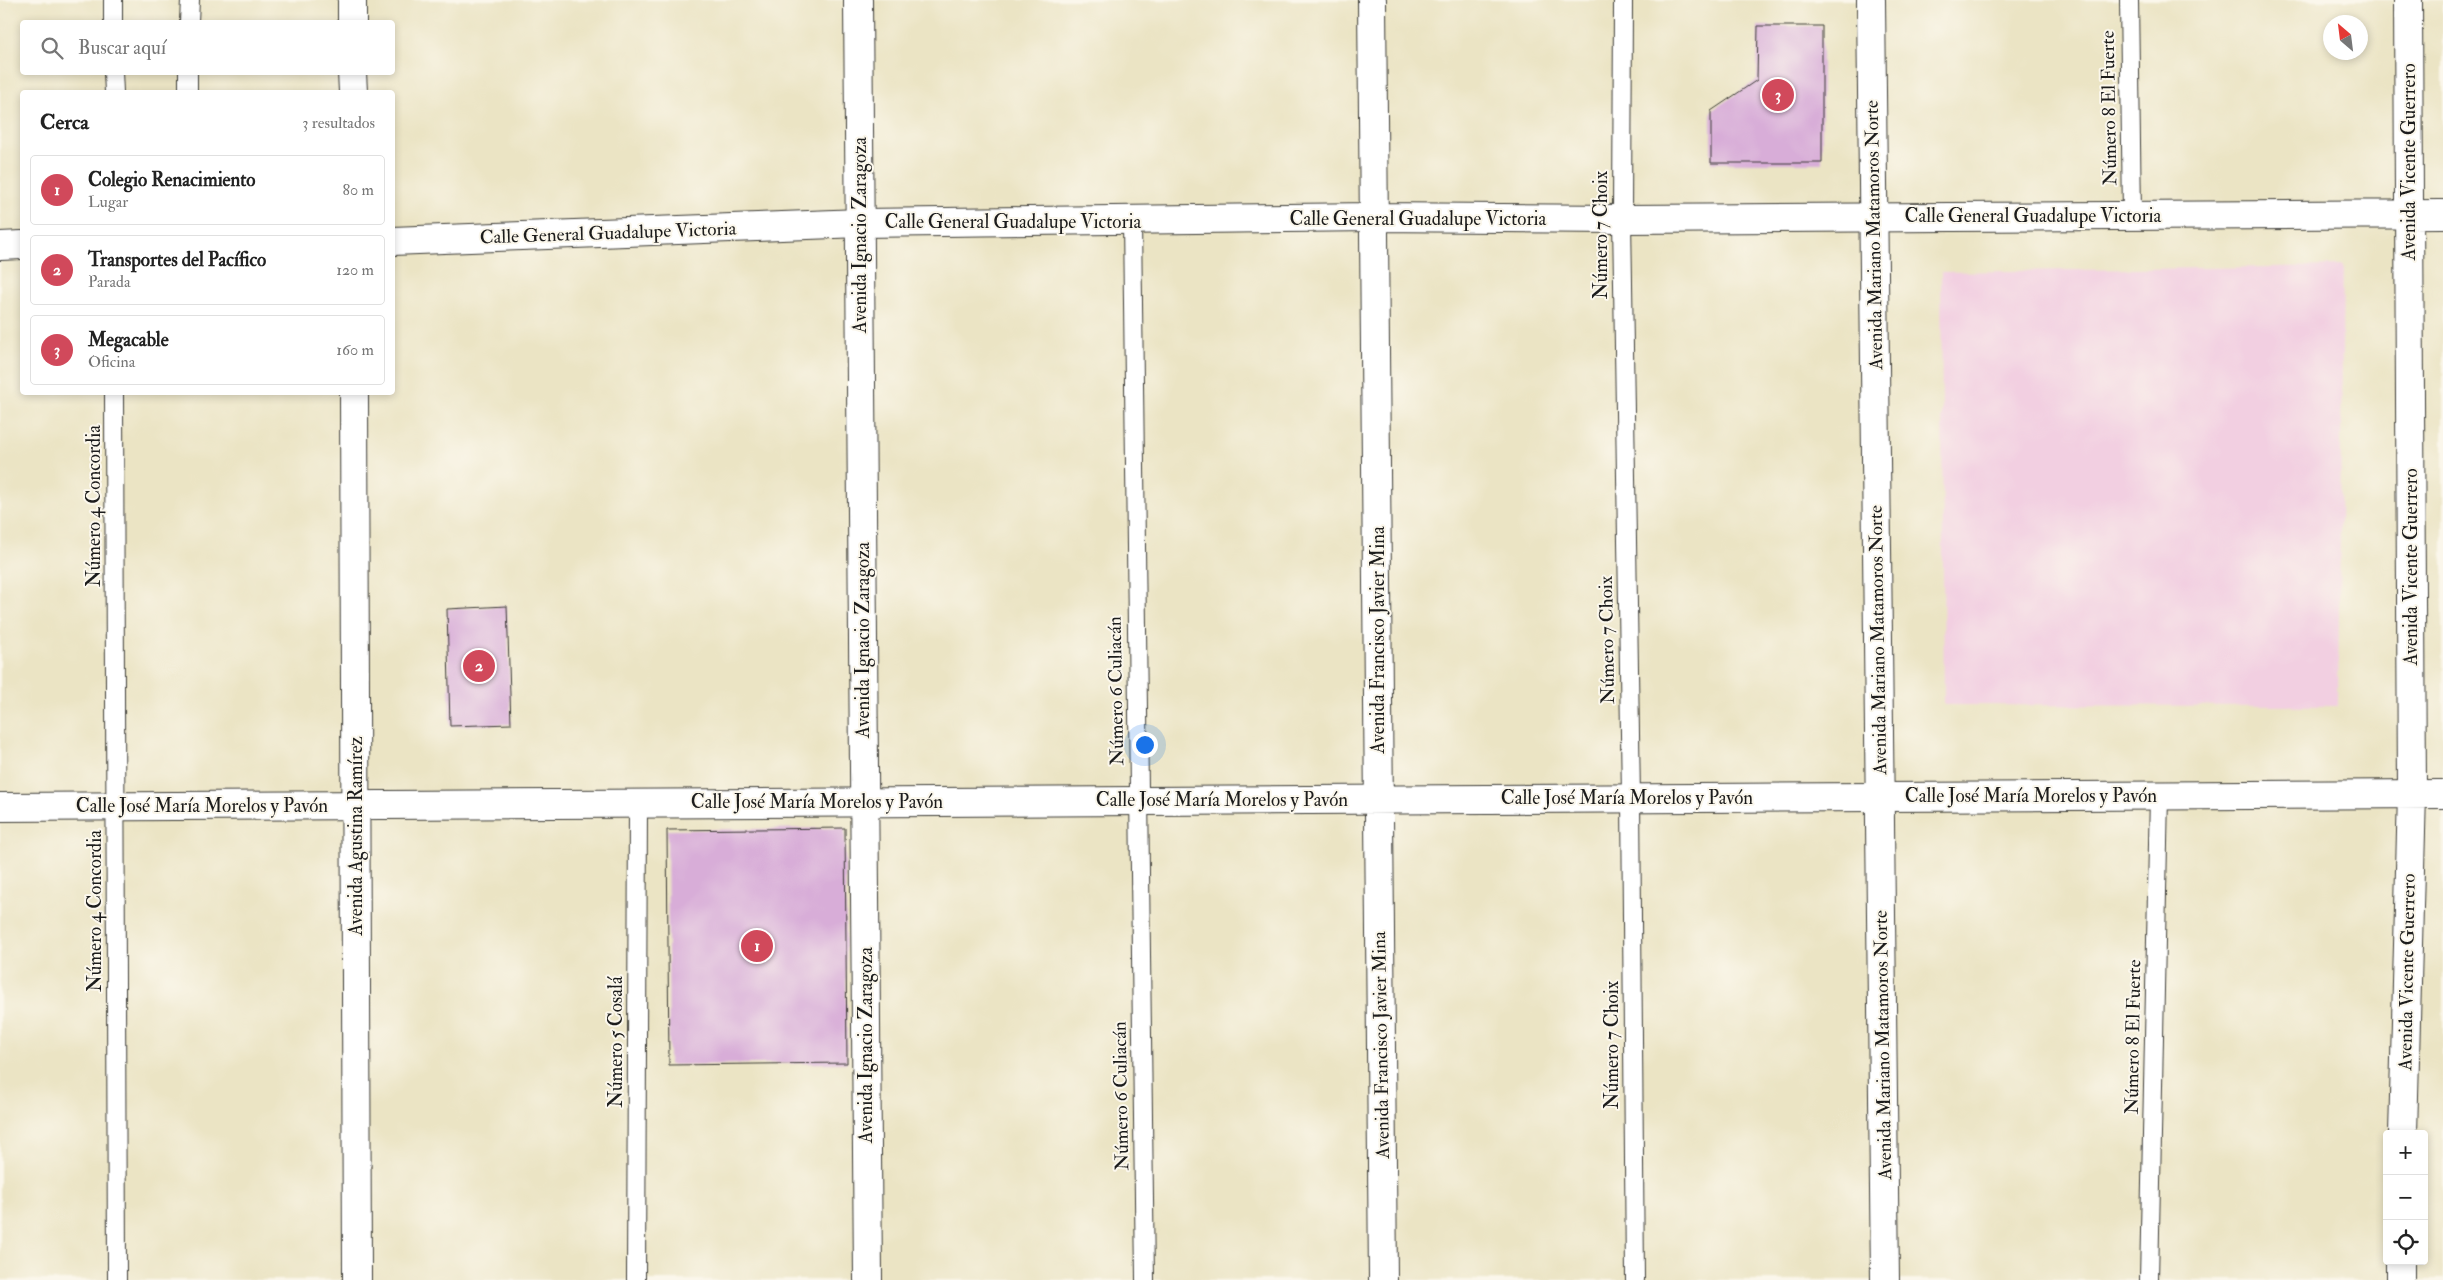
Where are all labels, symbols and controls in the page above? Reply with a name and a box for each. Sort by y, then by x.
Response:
north arrow [2323,15,2368,60]
search box [20,20,395,75]
street label: Número 8 El Fuerte [2096,30,2122,186]
icon: search [38,34,66,62]
text: Buscar aquí [78,36,166,60]
street label: Avenida Vicente Guerrero [2397,63,2421,262]
pin: 3 [1762,76,1794,114]
street label: Avenida Mariano Matamoros Norte [1860,100,1888,371]
text: Cerca [40,109,89,136]
text: 3 resultados [302,113,375,133]
street label: Avenida Ignacio Zaragoza [848,137,872,334]
text: Colegio Renacimiento [88,168,255,192]
street label: Número 7 Choix [1589,170,1613,299]
text: 1 [54,180,60,200]
text: 80 m [343,180,374,200]
text: Lugar [88,192,128,212]
street label: Calle General Guadalupe Victoria [1905,204,2162,229]
street label: Calle General Guadalupe Victoria [1290,207,1547,232]
street label: Calle General Guadalupe Victoria [885,210,1142,235]
street label: Calle General Guadalupe Victoria [479,217,737,250]
text: Transportes del Pacífico [88,248,266,272]
text: 2 [53,260,61,280]
text: 120 m [336,260,374,280]
text: Parada [88,272,131,292]
text: Megacable [88,328,169,352]
text: 3 [54,340,60,360]
text: 160 m [336,340,374,360]
text: Oficina [88,352,135,372]
street label: Número 4 Concordia [82,425,106,587]
street label: Avenida Vicente Guerrero [2399,468,2423,667]
street label: Avenida Mariano Matamoros Norte [1864,505,1892,776]
street label: Avenida Francisco Javier Mina [1366,526,1390,755]
street label: Avenida Ignacio Zaragoza [851,542,875,739]
street label: Número 7 Choix [1594,575,1620,704]
street label: Número 6 Culiacán [1103,616,1129,766]
pin: 2 [463,647,495,685]
your location [1132,732,1158,758]
street label: Avenida Agustina Ramírez [344,736,368,937]
street label: Calle José María Morelos y Pavón [1905,784,2157,808]
street label: Calle José María Morelos y Pavón [1501,786,1753,810]
street label: Calle José María Morelos y Pavón [1096,788,1348,812]
street label: Calle José María Morelos y Pavón [691,790,943,814]
street label: Calle José María Morelos y Pavón [76,794,328,818]
street label: Número 4 Concordia [83,830,107,992]
street label: Avenida Vicente Guerrero [2393,873,2421,1072]
street label: Avenida Mariano Matamoros Norte [1869,910,1897,1181]
pin: 1 [741,927,773,965]
street label: Avenida Francisco Javier Mina [1367,931,1395,1160]
street label: Avenida Ignacio Zaragoza [854,947,878,1144]
street label: Número 8 El Fuerte [2120,959,2146,1115]
street label: Número 5 Cosalá [604,976,628,1108]
street label: Número 7 Choix [1600,980,1624,1109]
street label: Número 6 Culiacán [1108,1021,1134,1171]
map controls [2383,1130,2428,1265]
button: + [2383,1130,2428,1175]
button: − [2383,1175,2428,1220]
button: locate [2383,1220,2428,1265]

